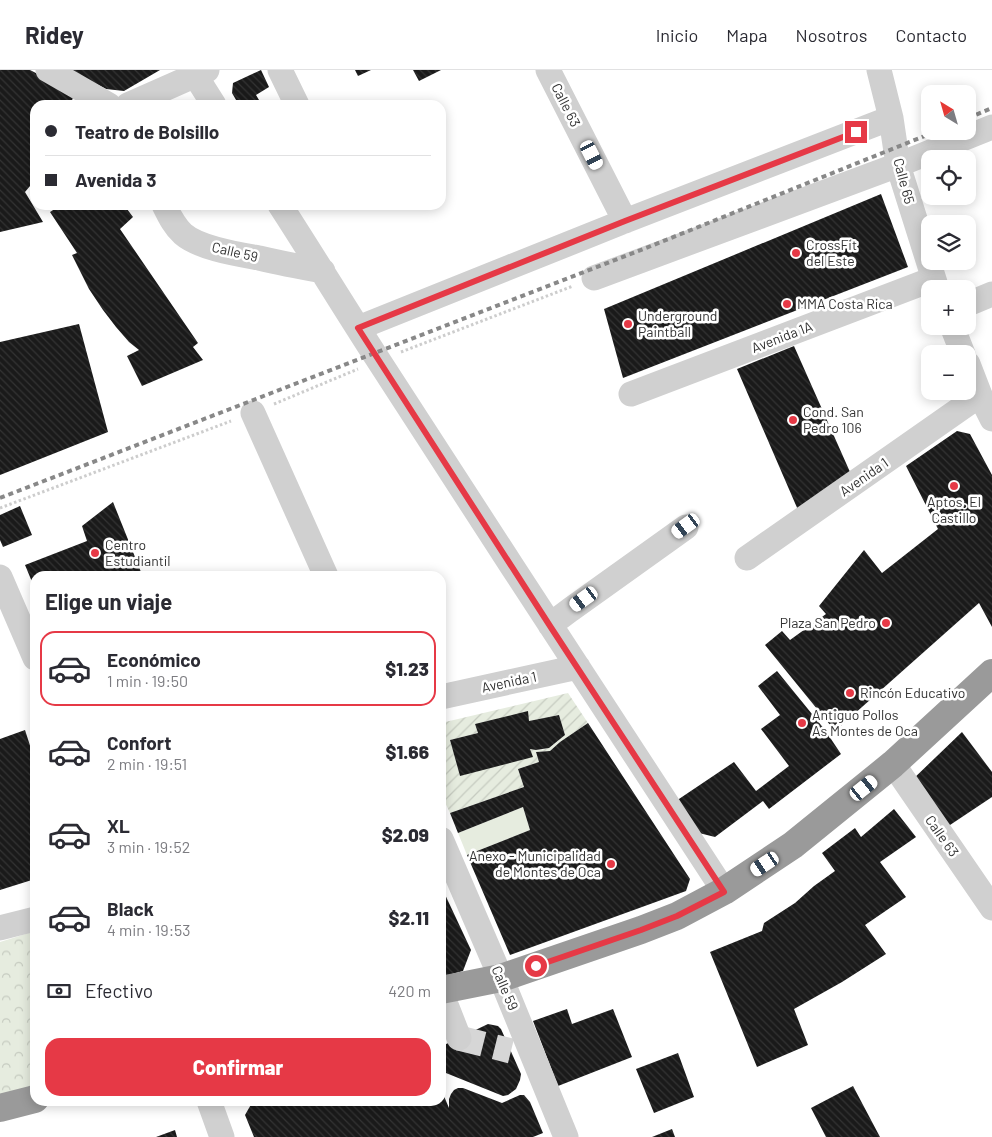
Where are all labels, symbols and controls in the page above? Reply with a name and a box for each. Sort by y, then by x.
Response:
text: Ridey [25,20,84,49]
text: Inicio [656,24,698,46]
text: Mapa [726,24,768,46]
text: Nosotros [796,24,867,46]
text: Contacto [895,24,967,46]
street label: Calle 63 [548,80,585,129]
north arrow [921,85,976,140]
map controls [921,85,976,400]
text: Teatro de Bolsillo [75,120,219,143]
route end [845,121,867,143]
car [578,138,605,172]
button: locate [921,150,976,205]
street label: Calle 65 [890,156,919,206]
text: Avenida 3 [75,168,156,191]
button: layers [921,215,976,270]
place label: CrossFit del Este [806,236,857,269]
street label: Calle 59 [210,238,260,265]
marker: CrossFit del Este [790,247,802,259]
button: + [921,280,976,335]
place label: MMA Costa Rica [797,295,893,312]
marker: MMA Costa Rica [781,298,793,310]
place label: Underground Paintball [638,307,717,340]
street label: Avenida 1A [749,317,815,356]
marker: Underground Paintball [622,318,634,330]
button: − [921,345,976,400]
place label: Cond. San Pedro 106 [803,403,864,436]
marker: Cond. San Pedro 106 [787,414,799,426]
street label: Avenida 1 [836,454,891,500]
marker: Aptos. El Castillo [948,480,960,492]
place label: Aptos. El Castillo [927,493,981,526]
car [669,511,702,541]
place label: Centro Estudiantil [105,536,171,569]
marker: Centro Estudiantil [89,547,101,559]
car [567,584,600,614]
text: Elige un viaje [45,588,172,614]
place label: Plaza San Pedro [780,614,876,631]
marker: Plaza San Pedro [880,617,892,629]
icon: car [47,646,92,691]
text: Económico [107,648,201,671]
text: $1.23 [385,657,429,680]
street label: Avenida 1 [480,667,538,696]
text: 1 min · 19:50 [107,671,188,690]
place label: Rincón Educativo [860,684,965,701]
marker: Rincón Educativo [844,687,856,699]
place label: Antiguo Pollos As Montes de Oca [812,706,918,739]
marker: Antiguo Pollos As Montes de Oca [796,717,808,729]
icon: car [47,729,92,774]
text: Confort [107,731,171,754]
text: $1.66 [386,740,429,763]
text: 2 min · 19:51 [107,754,187,773]
car [847,773,880,803]
icon: car [47,812,92,857]
street label: Calle 63 [922,812,963,860]
text: XL [107,814,130,837]
text: $2.09 [382,823,429,846]
text: 3 min · 19:52 [107,837,190,856]
place label: Anexo - Municipalidad de Montes de Oca [469,847,601,880]
car [748,849,781,879]
marker: Anexo - Municipalidad de Montes de Oca [605,858,617,870]
icon: car [47,895,92,940]
text: Black [107,897,154,920]
text: $2.11 [389,906,429,929]
text: 4 min · 19:53 [107,920,191,939]
route start [525,955,547,977]
street label: Calle 59 [489,963,522,1013]
icon: cash [45,977,73,1005]
text: Efectivo [85,979,153,1002]
text: 420 m [388,981,431,1000]
button: Confirmar [45,1038,431,1096]

